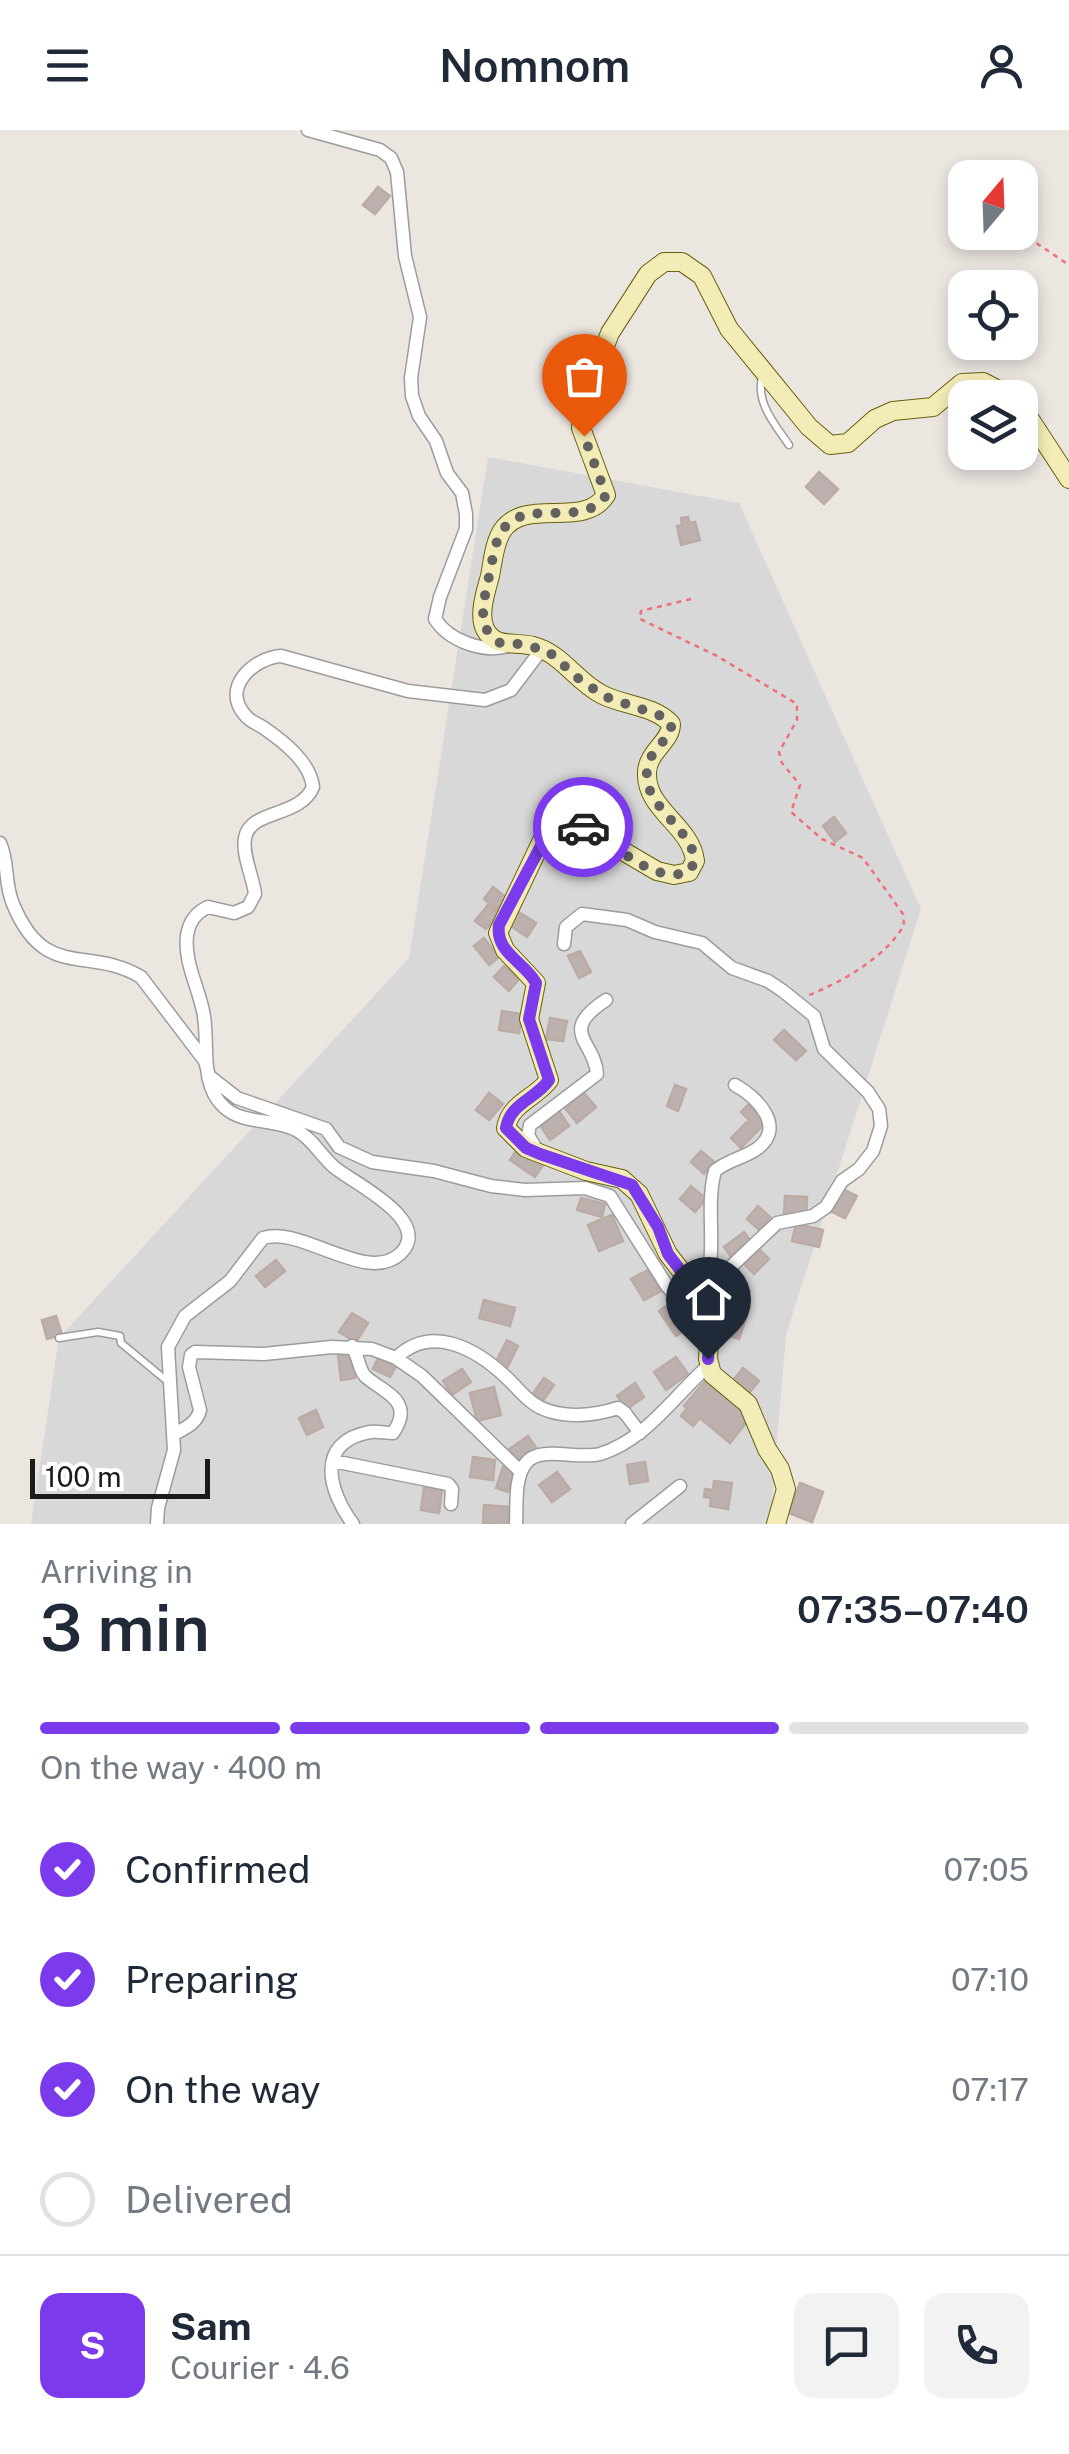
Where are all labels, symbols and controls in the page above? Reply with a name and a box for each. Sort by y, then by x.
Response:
icon: menu [40,38,95,93]
icon: person [974,38,1029,93]
text: Nomnom [439,39,630,92]
north arrow [948,160,1038,250]
map controls [948,160,1038,470]
button: locate [948,270,1038,360]
pin [542,334,627,437]
icon: bag [557,349,612,404]
button: layers [948,380,1038,470]
courier [533,777,633,877]
icon: car [556,800,611,855]
pin [666,1257,751,1360]
icon: home [681,1272,736,1327]
scale bar [30,1454,210,1498]
text: 100 m [45,1460,122,1493]
text: Arriving in [40,1553,193,1590]
text: 07:35–07:40 [797,1587,1029,1632]
text: 3 min [40,1589,210,1666]
text: On the way · 400 m [40,1749,322,1786]
icon: check [40,1842,95,1897]
text: Confirmed [125,1847,310,1892]
text: 07:05 [943,1851,1029,1888]
icon: check [40,1952,95,2007]
text: Preparing [125,1957,299,2002]
text: 07:10 [951,1961,1029,1998]
icon: check [40,2062,95,2117]
text: On the way [125,2067,321,2112]
text: 07:17 [951,2071,1029,2108]
text: Delivered [125,2177,293,2222]
button: chat [794,2293,899,2398]
button: phone [924,2293,1029,2398]
text: Sam [170,2304,252,2349]
text: S [79,2323,106,2368]
text: Courier · 4.6 [170,2349,350,2386]

